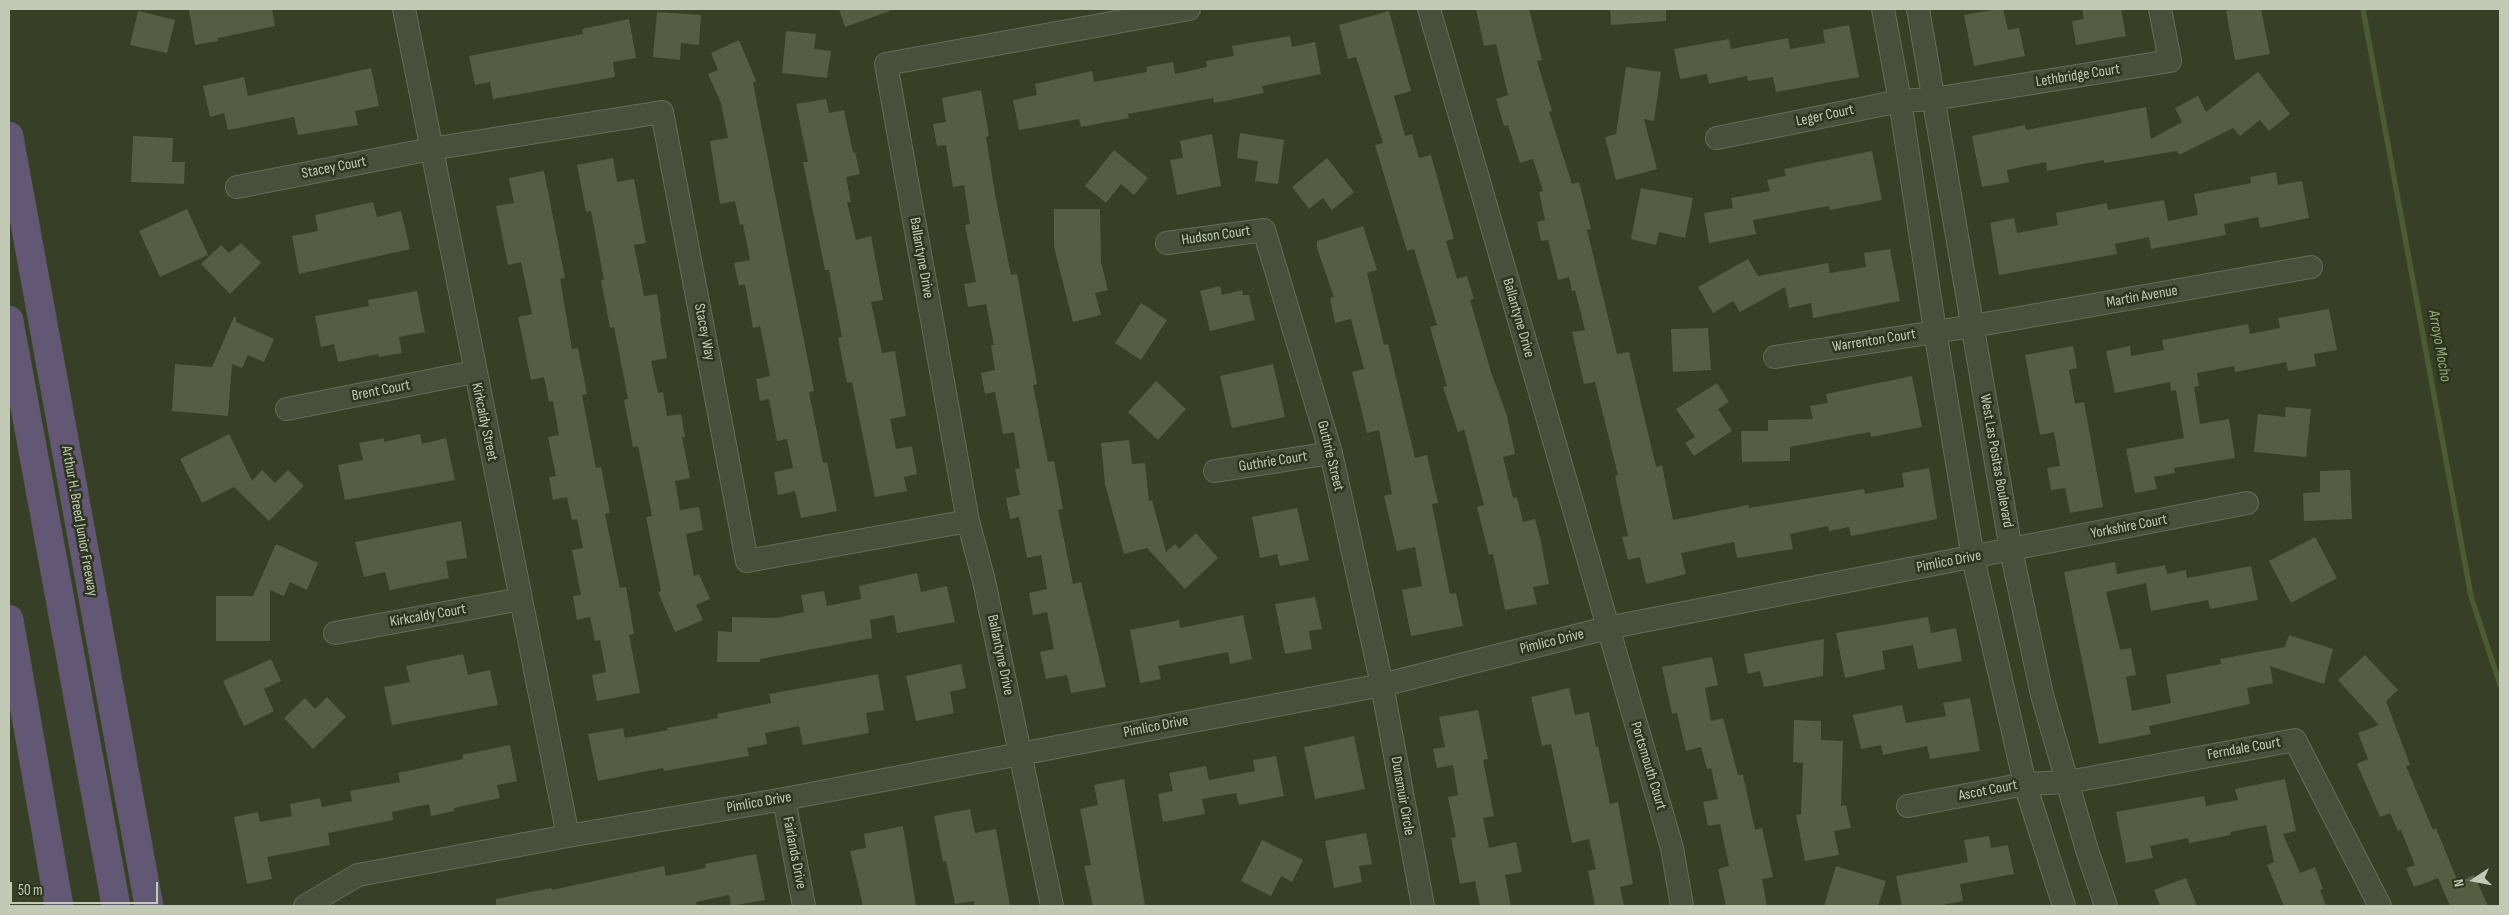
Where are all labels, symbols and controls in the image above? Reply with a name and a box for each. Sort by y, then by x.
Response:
street label: Lethbridge Court [2035,60,2121,92]
street label: Leger Court [1794,101,1856,131]
street label: Stacey Court [300,153,368,183]
street label: Ballantyne Drive [905,216,937,300]
street label: Hudson Court [1180,222,1252,250]
street label: Ballantyne Drive [1498,276,1538,360]
street label: Martin Avenue [2105,282,2179,312]
street label: Stacey Way [690,302,718,362]
water label: Arroyo Mocho [2423,309,2455,383]
street label: Warrenton Court [1831,326,1917,356]
street label: Brent Court [350,377,412,405]
street label: Kirkcaldy Street [467,381,501,463]
street label: West Las Positas Boulevard [1975,393,2017,529]
street label: Guthrie Street [1313,419,1347,493]
street label: Arthur H. Breed Junior Freeway [57,444,101,598]
street label: Guthrie Court [1238,448,1308,476]
street label: Yorkshire Court [2089,511,2169,543]
street label: Pimlico Drive [1915,547,1983,577]
street label: Kirkcaldy Court [389,600,467,632]
street label: Ballantyne Drive [983,613,1017,697]
street label: Pimlico Drive [1518,625,1586,659]
street label: Pimlico Drive [1122,712,1190,742]
street label: Portsmouth Court [1626,720,1670,812]
street label: Ferndale Court [2206,734,2282,764]
street label: Dunsmuir Circle [1386,755,1418,837]
street label: Ascot Court [1957,776,2019,806]
street label: Pimlico Drive [725,788,793,818]
street label: Fairlands Drive [778,815,810,891]
north arrow [2449,855,2499,905]
scale bar [12,872,160,904]
text: N [2450,878,2468,888]
text: 50 m [18,881,43,900]

